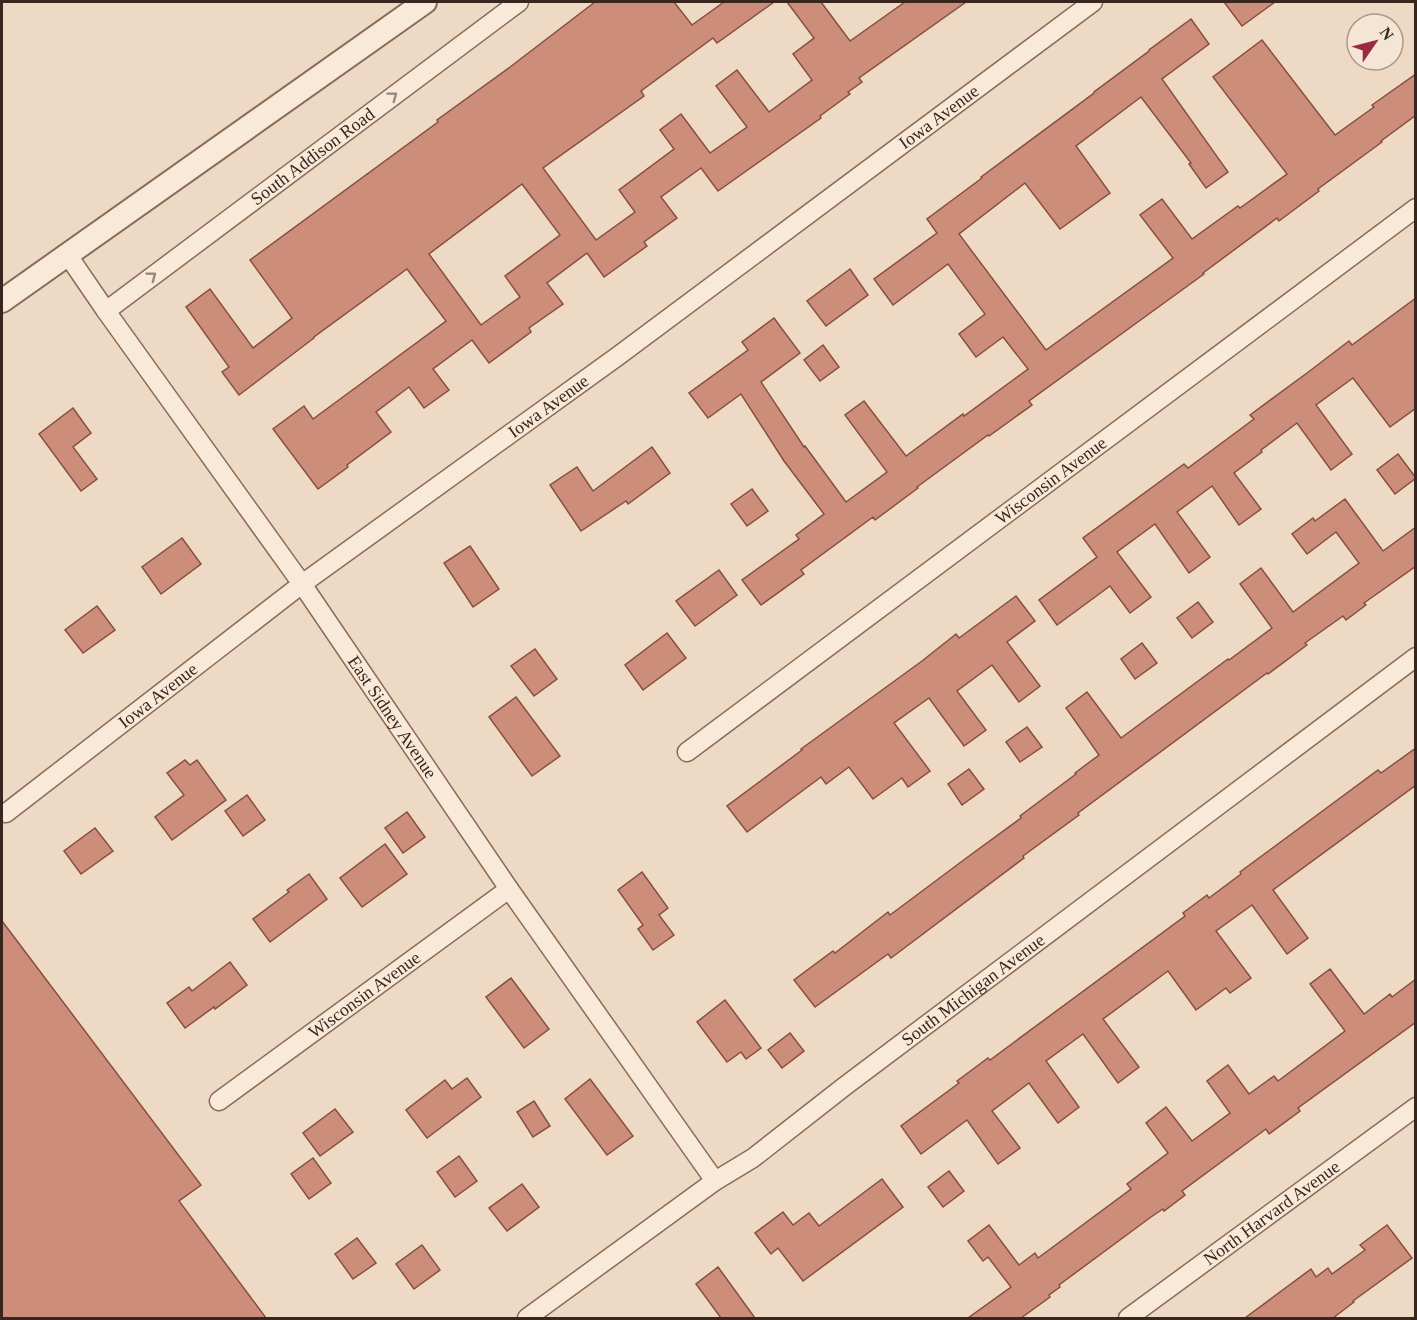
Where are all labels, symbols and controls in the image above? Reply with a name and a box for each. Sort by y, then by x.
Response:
north arrow [1345,12,1405,72]
text: N [1377,24,1397,44]
street label: Iowa Avenue [895,81,983,153]
one-way arrow [386,93,397,104]
street label: South Addison Road [247,104,378,209]
one-way arrow [146,273,157,284]
street label: Iowa Avenue [504,371,592,442]
street label: Wisconsin Avenue [991,433,1110,528]
street label: East Sidney Avenue [344,652,441,782]
street label: Iowa Avenue [114,659,201,732]
street label: South Michigan Avenue [898,930,1048,1050]
street label: Wisconsin Avenue [305,947,424,1042]
street label: North Harvard Avenue [1200,1156,1344,1269]

